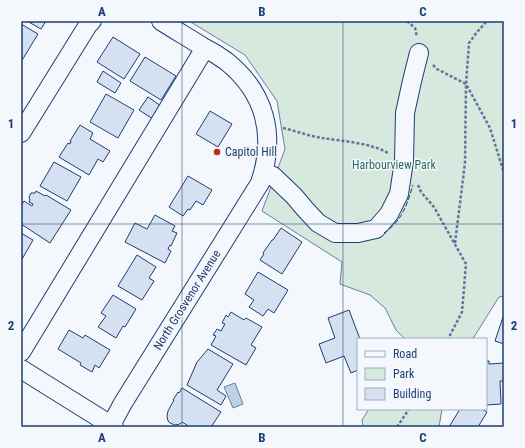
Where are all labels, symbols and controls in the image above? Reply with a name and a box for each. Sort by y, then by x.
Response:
text: A [98,4,106,19]
text: B [258,4,266,19]
text: C [419,4,427,19]
text: 1 [8,116,14,131]
text: 1 [511,116,517,131]
place label: Capitol Hill [225,145,277,159]
marker: Capitol Hill [212,147,222,157]
park label: Harbourview Park [352,158,436,172]
street label: North Grosvenor Avenue [151,247,224,353]
text: 2 [8,318,15,333]
text: 2 [511,318,518,333]
legend [357,338,487,410]
text: Road [393,347,417,361]
text: Park [393,367,415,381]
text: Building [393,387,431,401]
text: A [98,430,106,445]
text: B [258,430,266,445]
text: C [419,430,427,445]

